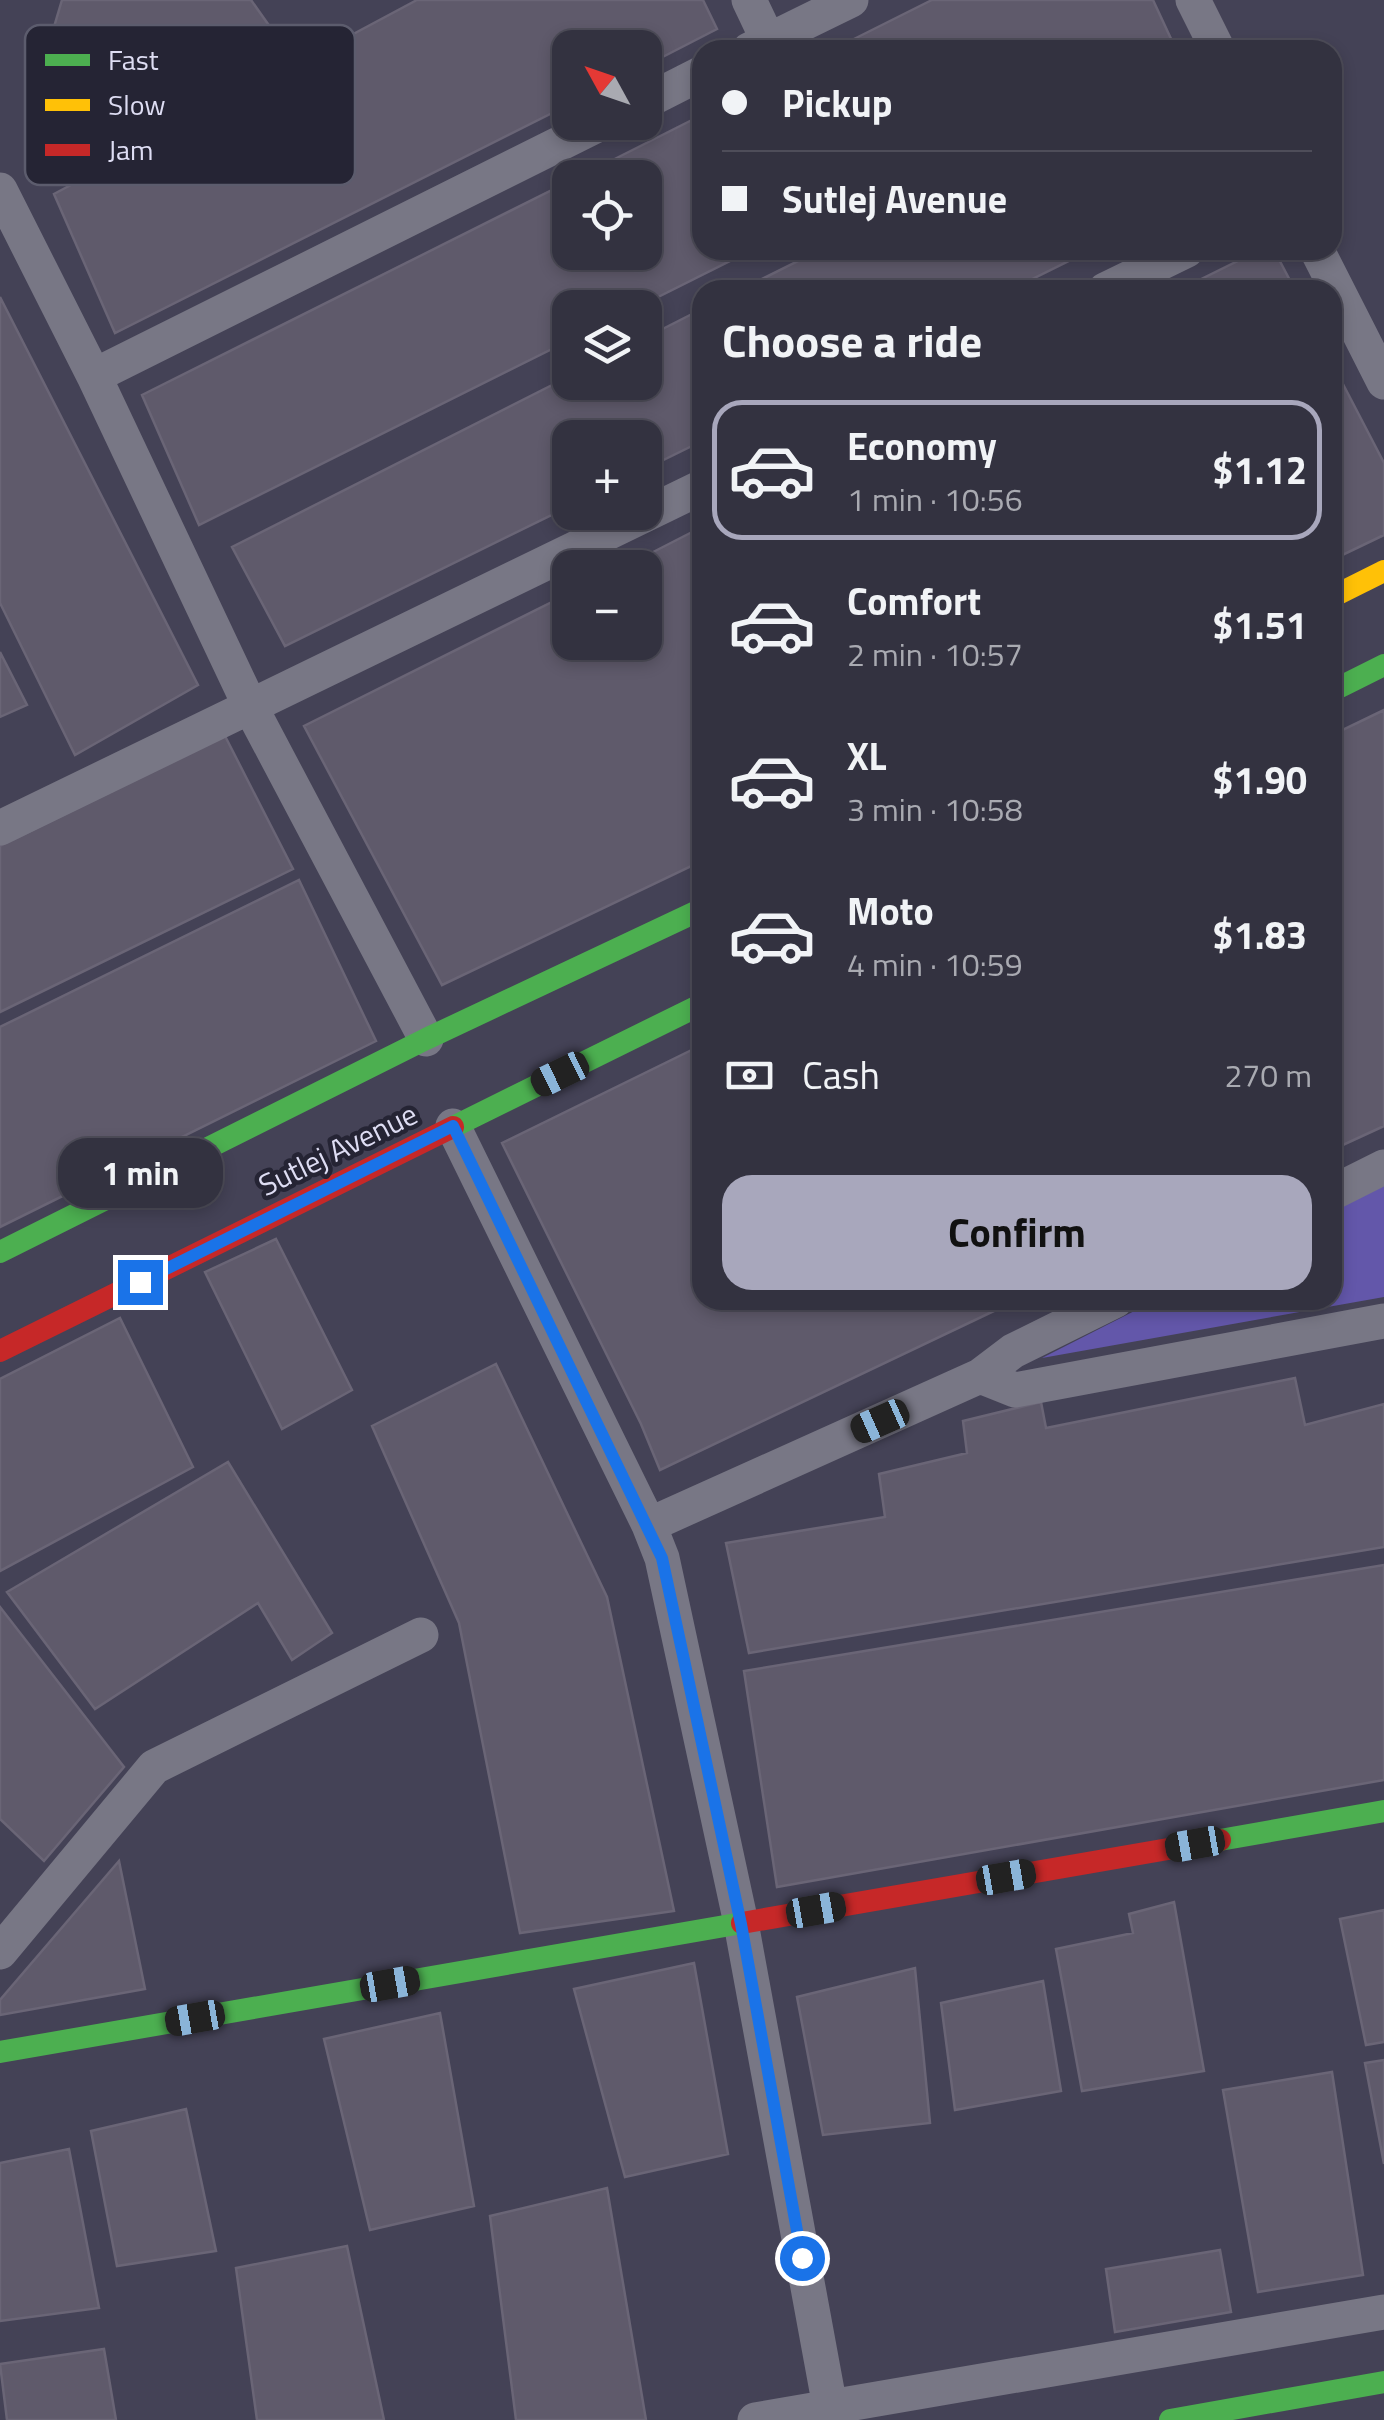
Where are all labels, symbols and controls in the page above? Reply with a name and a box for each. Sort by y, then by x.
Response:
legend [25,25,355,185]
north arrow [552,30,662,140]
map controls [552,30,662,660]
text: Fast [108,38,159,81]
text: Pickup [782,74,892,132]
text: Slow [108,83,166,126]
text: Jam [108,128,154,171]
button: locate [552,160,662,270]
text: Sutlej Avenue [782,170,1007,228]
button: layers [552,290,662,400]
text: Choose a ride [722,306,982,374]
text: Economy [847,417,997,475]
button: + [552,420,662,530]
icon: car [727,425,817,515]
text: $1.12 [1212,441,1307,499]
text: 1 min · 10:56 [847,475,1023,523]
button: − [552,550,662,660]
text: Comfort [847,572,981,630]
icon: car [727,580,817,670]
text: $1.51 [1212,596,1307,654]
text: 2 min · 10:57 [847,630,1023,678]
text: XL [847,727,887,785]
icon: car [727,735,817,825]
text: $1.90 [1212,751,1307,809]
text: 3 min · 10:58 [847,785,1023,833]
text: Moto [847,882,934,940]
icon: car [727,890,817,980]
text: $1.83 [1212,906,1307,964]
text: 4 min · 10:59 [847,940,1023,988]
text: Cash [802,1046,880,1104]
car [526,1047,594,1101]
icon: cash [722,1048,777,1103]
text: 270 m [1224,1051,1312,1099]
street label: Sutlej Avenue [250,1091,425,1207]
callout: 1 min [58,1137,222,1207]
text: 1 min [102,1149,179,1197]
button: Confirm [722,1175,1312,1290]
route end [118,1260,163,1305]
car [846,1395,914,1447]
car [1163,1824,1227,1864]
car [974,1857,1038,1897]
car [784,1890,848,1930]
car [358,1964,422,2004]
car [163,1998,227,2038]
route start [780,2236,825,2281]

